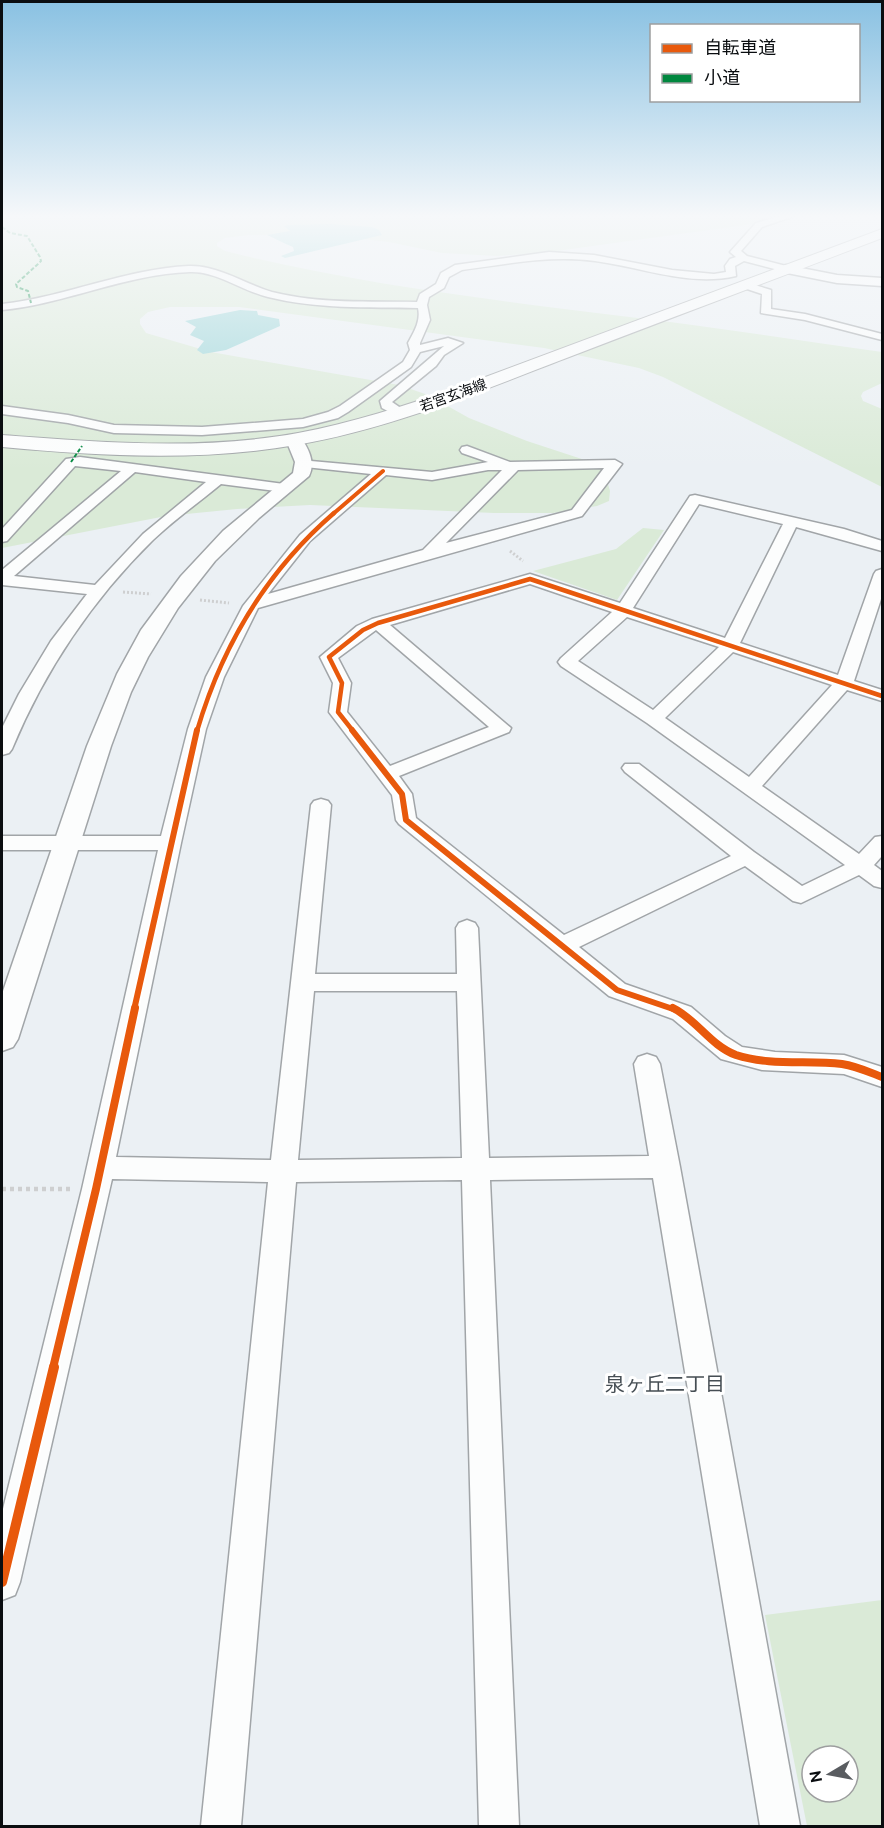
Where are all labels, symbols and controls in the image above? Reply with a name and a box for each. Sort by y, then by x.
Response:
legend [650,24,860,102]
text: 自転車道 [704,37,776,57]
text: 小道 [704,67,740,87]
street label: 若宮玄海線 [417,376,489,414]
district label: 泉ヶ丘二丁目 [605,1372,725,1395]
north arrow [800,1744,860,1804]
text: N [805,1769,825,1784]

